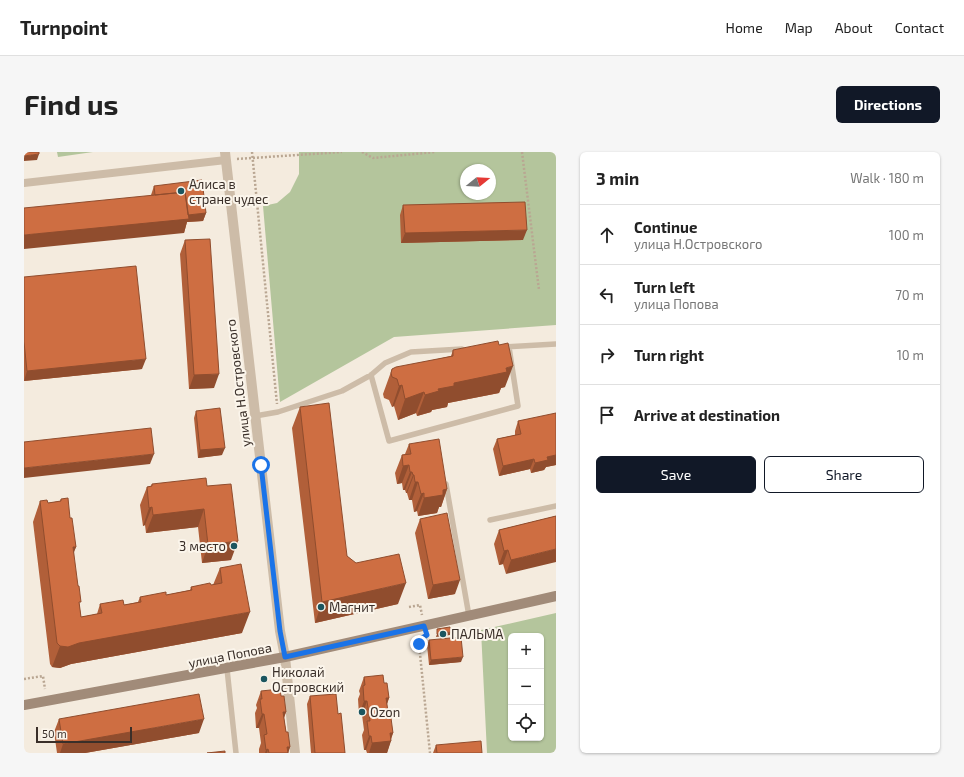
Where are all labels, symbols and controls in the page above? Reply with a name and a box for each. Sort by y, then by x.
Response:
text: Turnpoint [20,16,108,39]
text: Home [726,19,763,36]
text: Map [785,19,813,36]
text: About [835,19,873,36]
text: Contact [895,19,944,36]
button: Directions [836,86,940,123]
text: Find us [24,87,118,121]
north arrow [460,164,496,200]
text: 3 min [596,168,639,188]
text: Walk · 180 m [850,170,924,186]
place label: Алиса в стране чудес [189,176,268,207]
marker: Алиса в стране чудес [176,186,186,196]
text: Continue [634,218,697,236]
icon: ahead [596,224,618,246]
text: 100 m [889,227,924,243]
text: улица Н.Островского [634,236,762,252]
text: Turn left [634,278,695,296]
icon: left [596,284,618,306]
text: 70 m [895,287,924,303]
text: улица Попова [634,296,719,312]
street label: улица Н.Островского [222,318,254,448]
icon: right [596,344,618,366]
text: Turn right [634,346,704,364]
text: 10 m [897,347,924,363]
icon: arrive [596,404,618,426]
text: Arrive at destination [634,406,780,424]
route start [252,456,270,474]
button: Save [596,456,756,493]
button: Share [764,456,924,493]
place label: 3 место [179,538,226,554]
marker: 3 место [229,541,239,551]
place label: Магнит [329,599,376,615]
marker: Магнит [316,602,326,612]
place label: ПАЛЬМА [451,626,503,642]
marker: ПАЛЬМА [438,629,448,639]
map controls [508,633,544,741]
button: + [508,633,544,669]
route end [410,635,428,653]
street label: улица Попова [187,639,273,671]
place label: Николай Островский [272,664,344,695]
button: − [508,669,544,705]
marker: Николай Островский [259,674,269,684]
place label: Ozon [370,704,400,720]
button: locate [508,705,544,741]
marker: Ozon [357,707,367,717]
scale bar [36,725,132,744]
text: 50 m [42,727,67,740]

